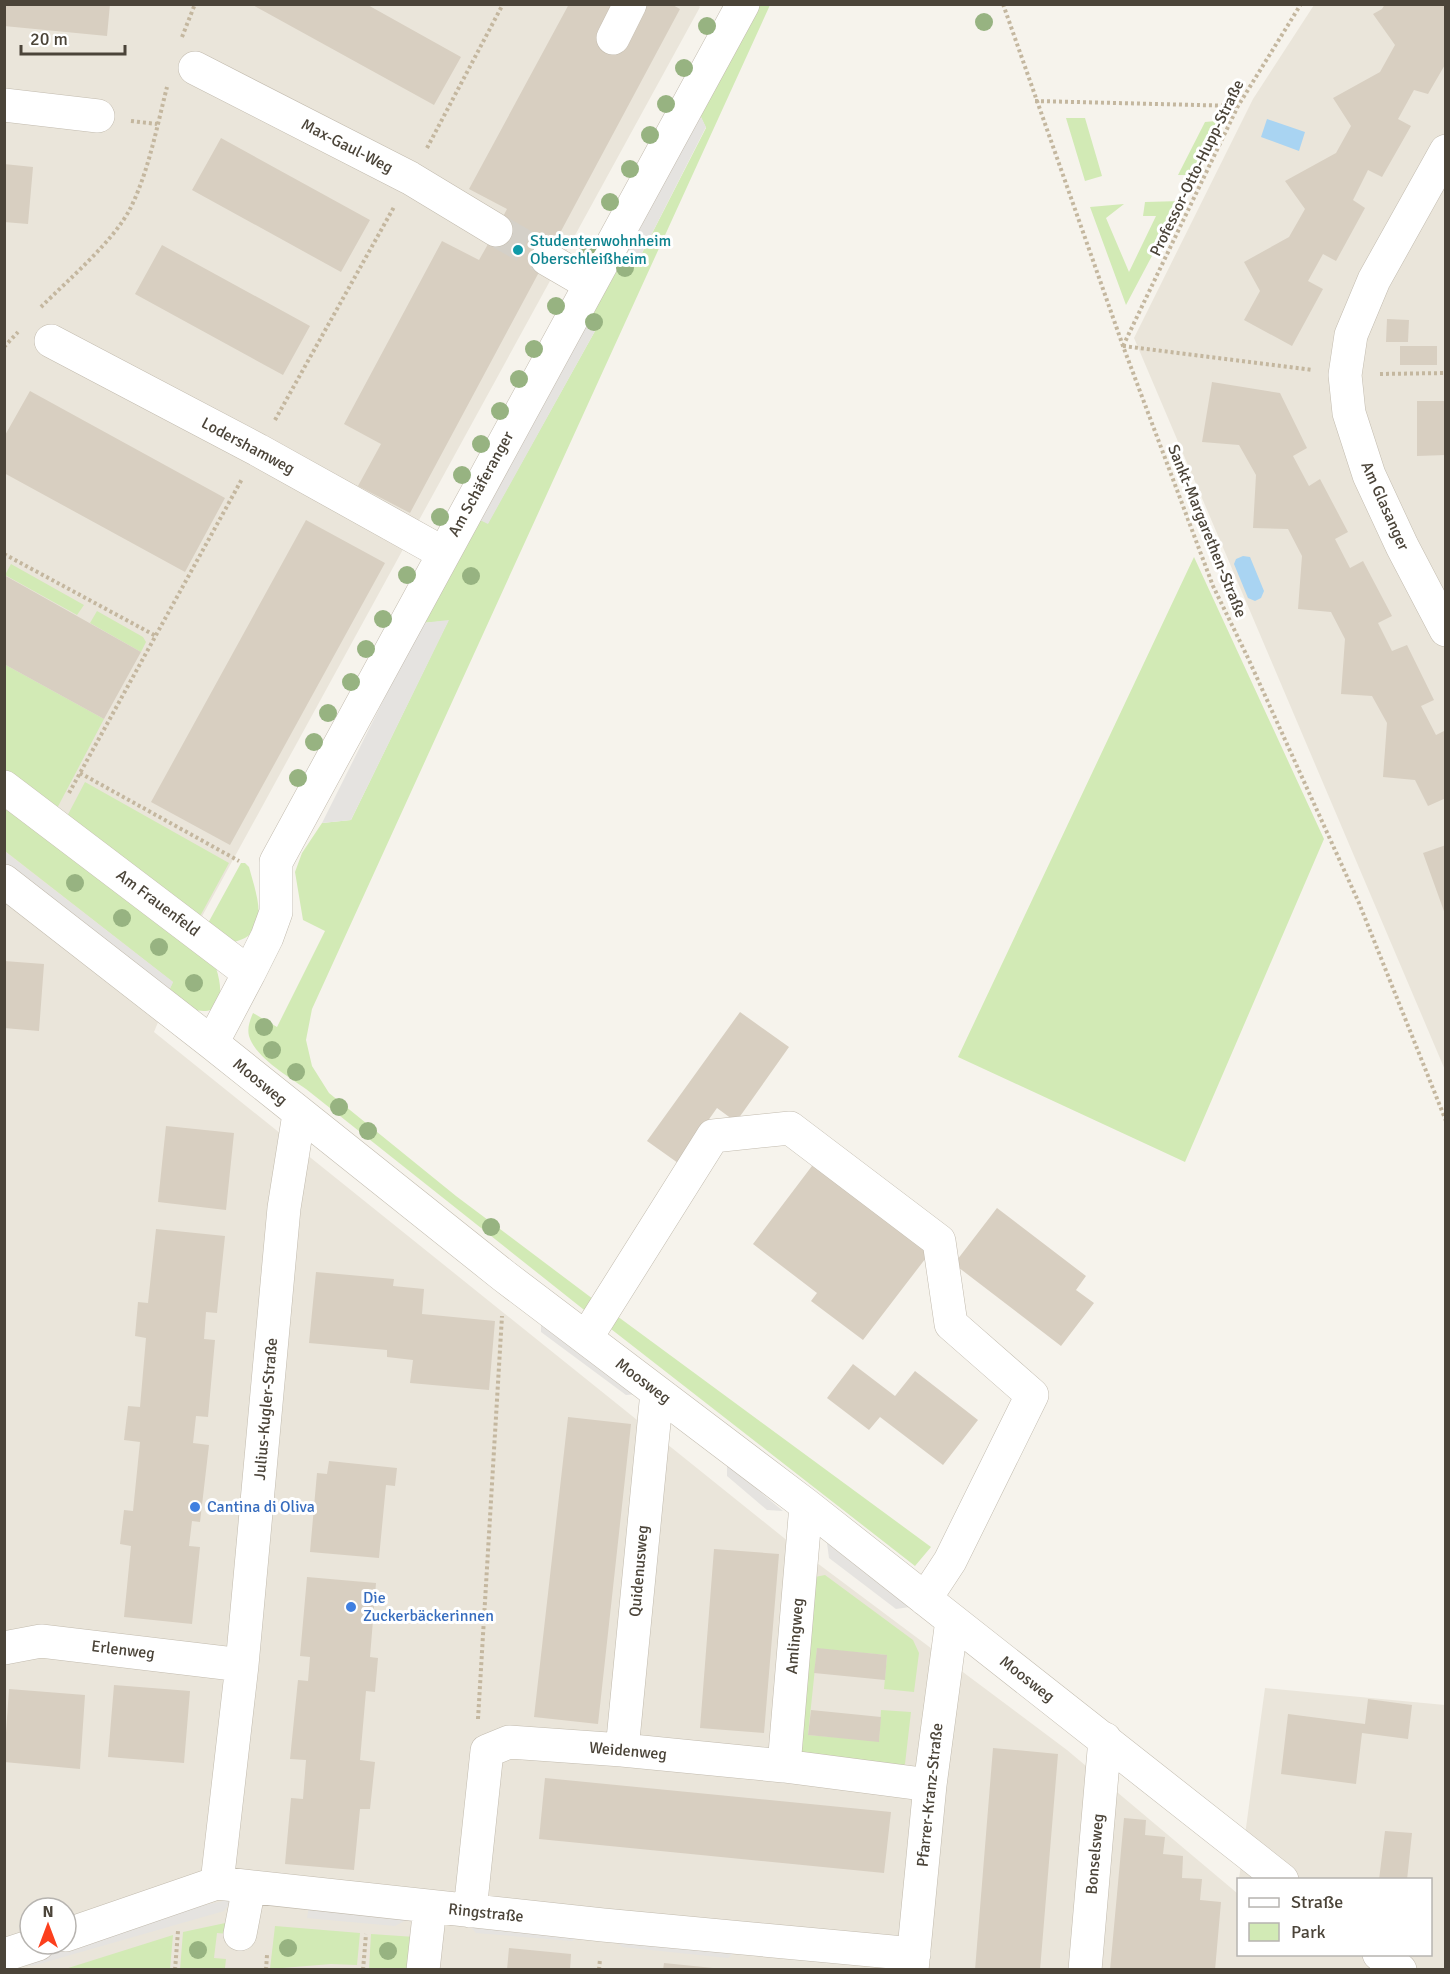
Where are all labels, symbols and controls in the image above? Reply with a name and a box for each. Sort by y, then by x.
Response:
scale bar [21,18,124,56]
text: 20 m [30,28,68,50]
street label: Professor-Otto-Hupp-Straße [1146,77,1248,259]
street label: Max-Gaul-Weg [298,114,396,178]
place label: Studentenwohnheim Oberschleißheim [530,231,671,269]
marker: Studentenwohnheim Oberschleißheim [511,243,525,257]
street label: Lodershamweg [198,413,298,479]
street label: Am Schäferanger [444,428,518,540]
street label: Sankt-Margarethen-Straße [1163,442,1251,620]
street label: Am Glasanger [1356,458,1414,554]
street label: Am Frauenfeld [112,865,204,941]
street label: Moosweg [229,1054,291,1110]
street label: Julius-Kugler-Straße [250,1337,282,1481]
street label: Moosweg [611,1354,675,1408]
place label: Cantina di Oliva [207,1497,315,1517]
marker: Cantina di Oliva [188,1500,202,1514]
street label: Quidenusweg [625,1524,653,1618]
place label: Die Zuckerbäckerinnen [363,1588,494,1626]
street label: Amlingweg [782,1597,808,1675]
marker: Die Zuckerbäckerinnen [344,1600,358,1614]
street label: Erlenweg [90,1636,156,1664]
street label: Moosweg [995,1651,1059,1707]
street label: Pfarrer-Kranz-Straße [912,1722,948,1868]
street label: Weidenweg [588,1738,668,1764]
street label: Bonselsweg [1081,1813,1109,1895]
legend [1237,1878,1432,1956]
text: Straße [1291,1891,1343,1913]
north arrow [18,1896,78,1956]
street label: Ringstraße [447,1899,525,1927]
text: N [42,1902,54,1922]
text: Park [1291,1921,1326,1943]

